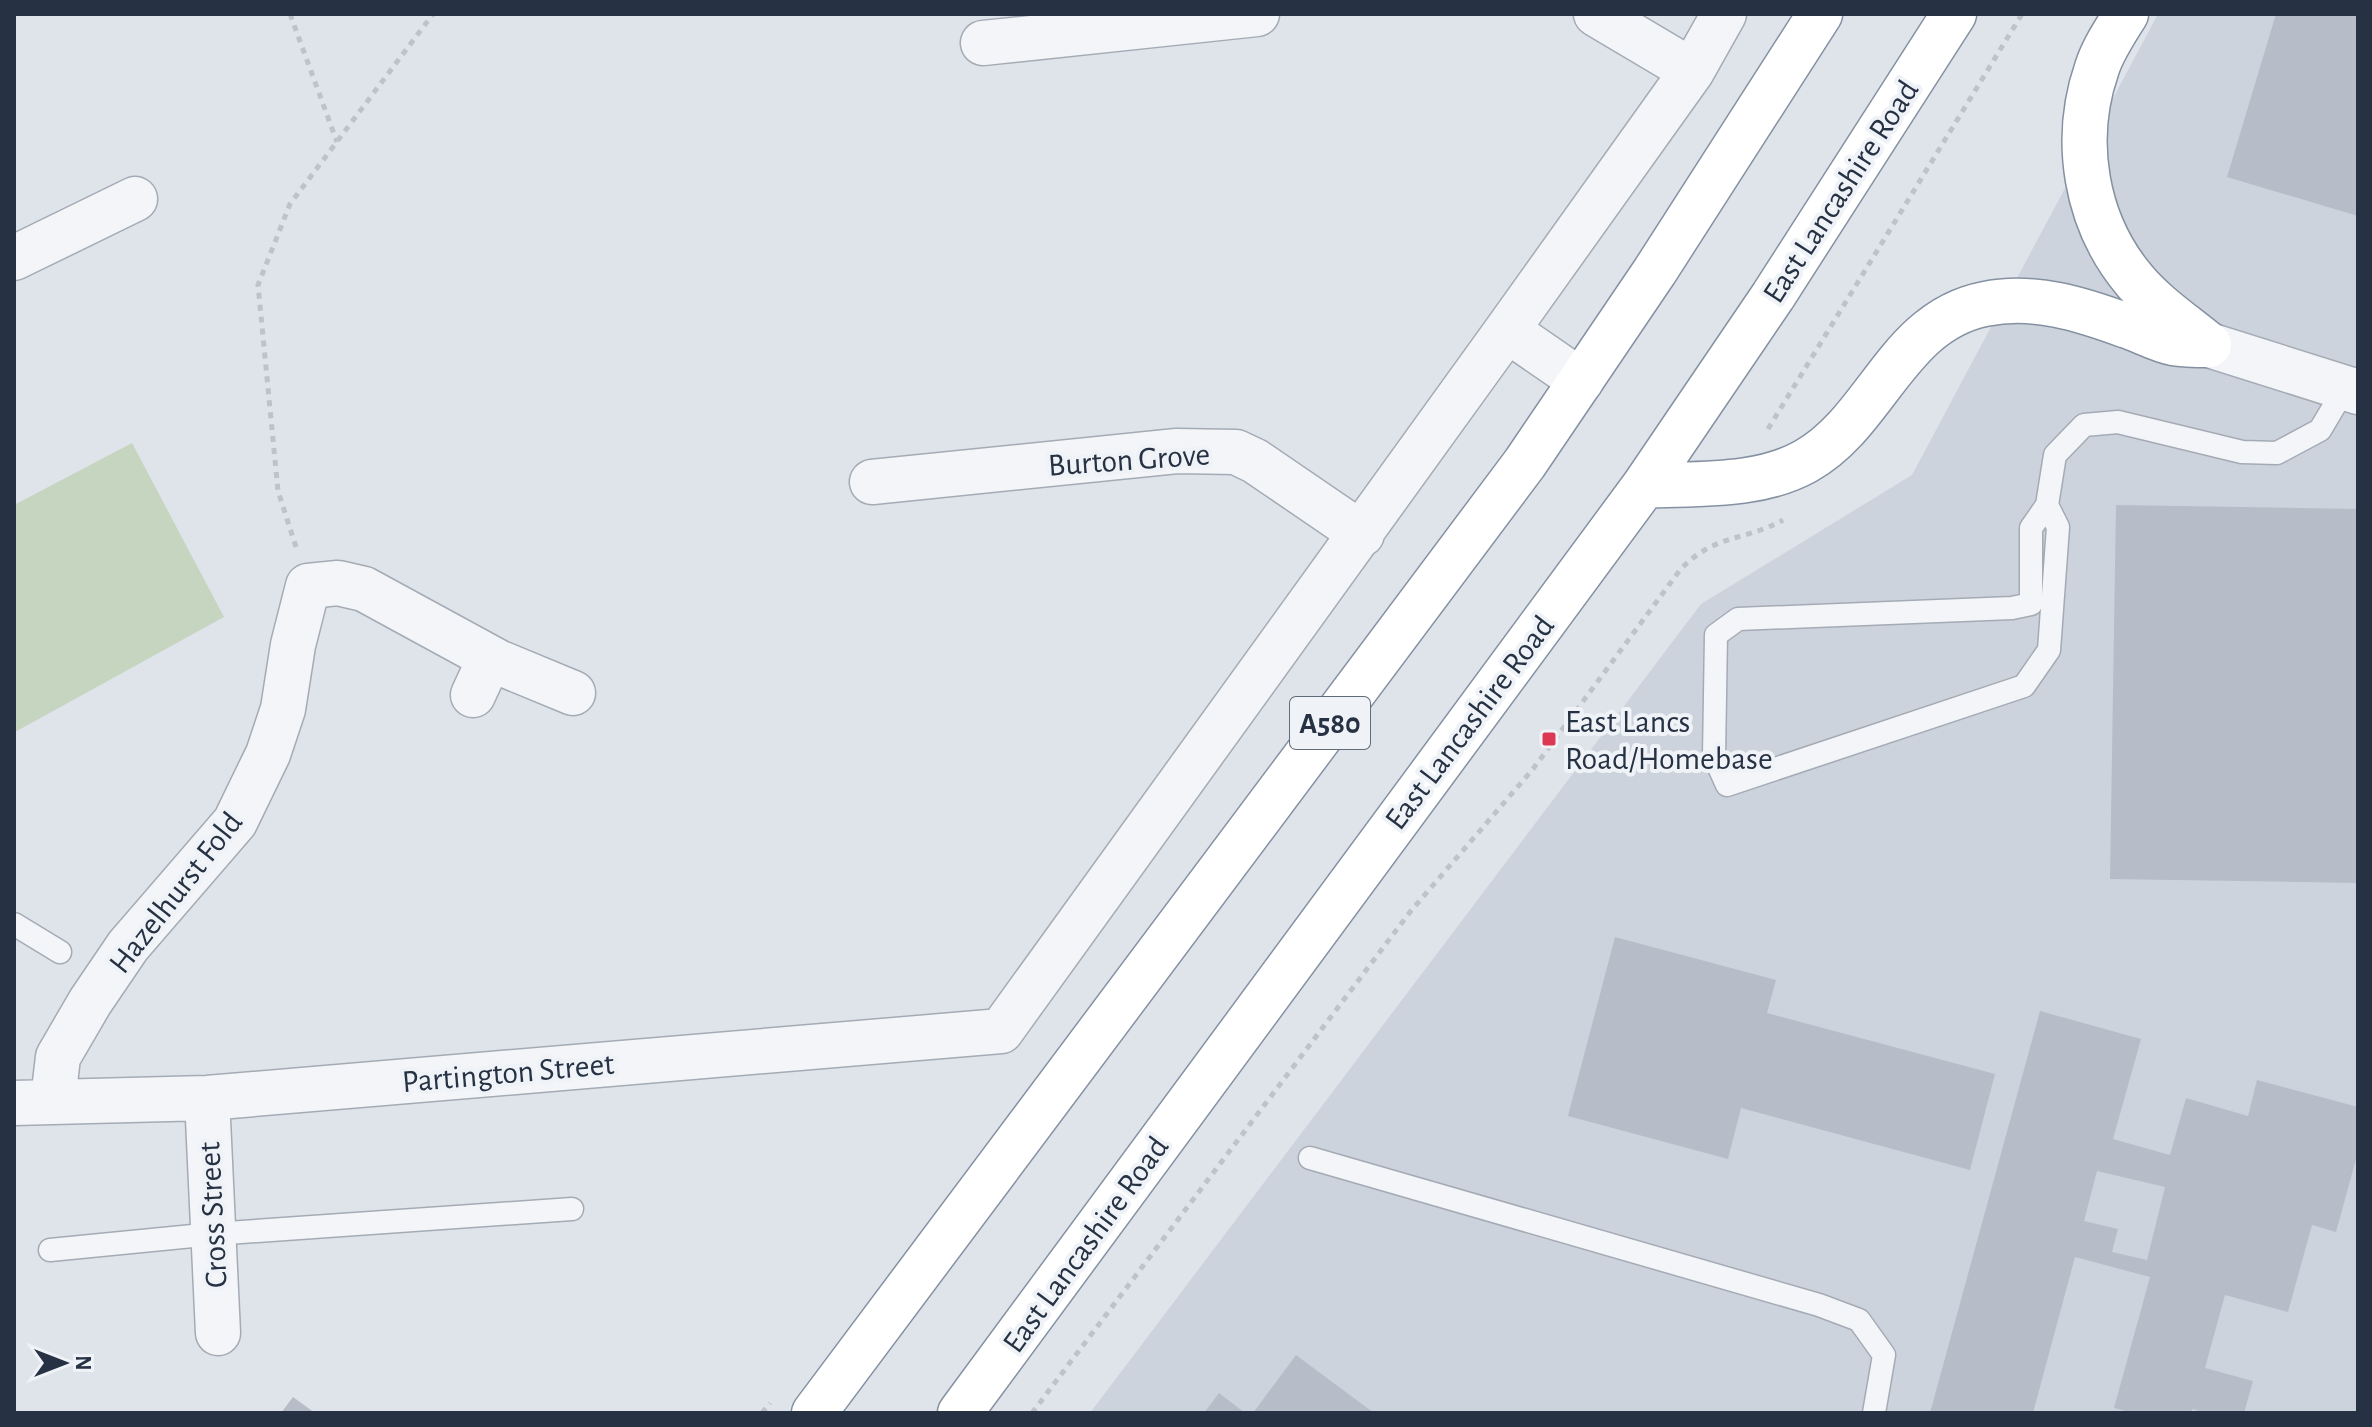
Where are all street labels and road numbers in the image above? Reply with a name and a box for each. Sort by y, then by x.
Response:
street label: East Lancashire Road [1757,75,1925,309]
street label: Burton Grove [1047,438,1211,482]
street label: East Lancashire Road [1379,610,1560,835]
road number: A580 [1290,697,1370,749]
street label: Hazelhurst Fold [103,806,248,979]
street label: Partington Street [401,1048,616,1098]
street label: East Lancashire Road [997,1131,1175,1358]
street label: Cross Street [193,1141,233,1289]

